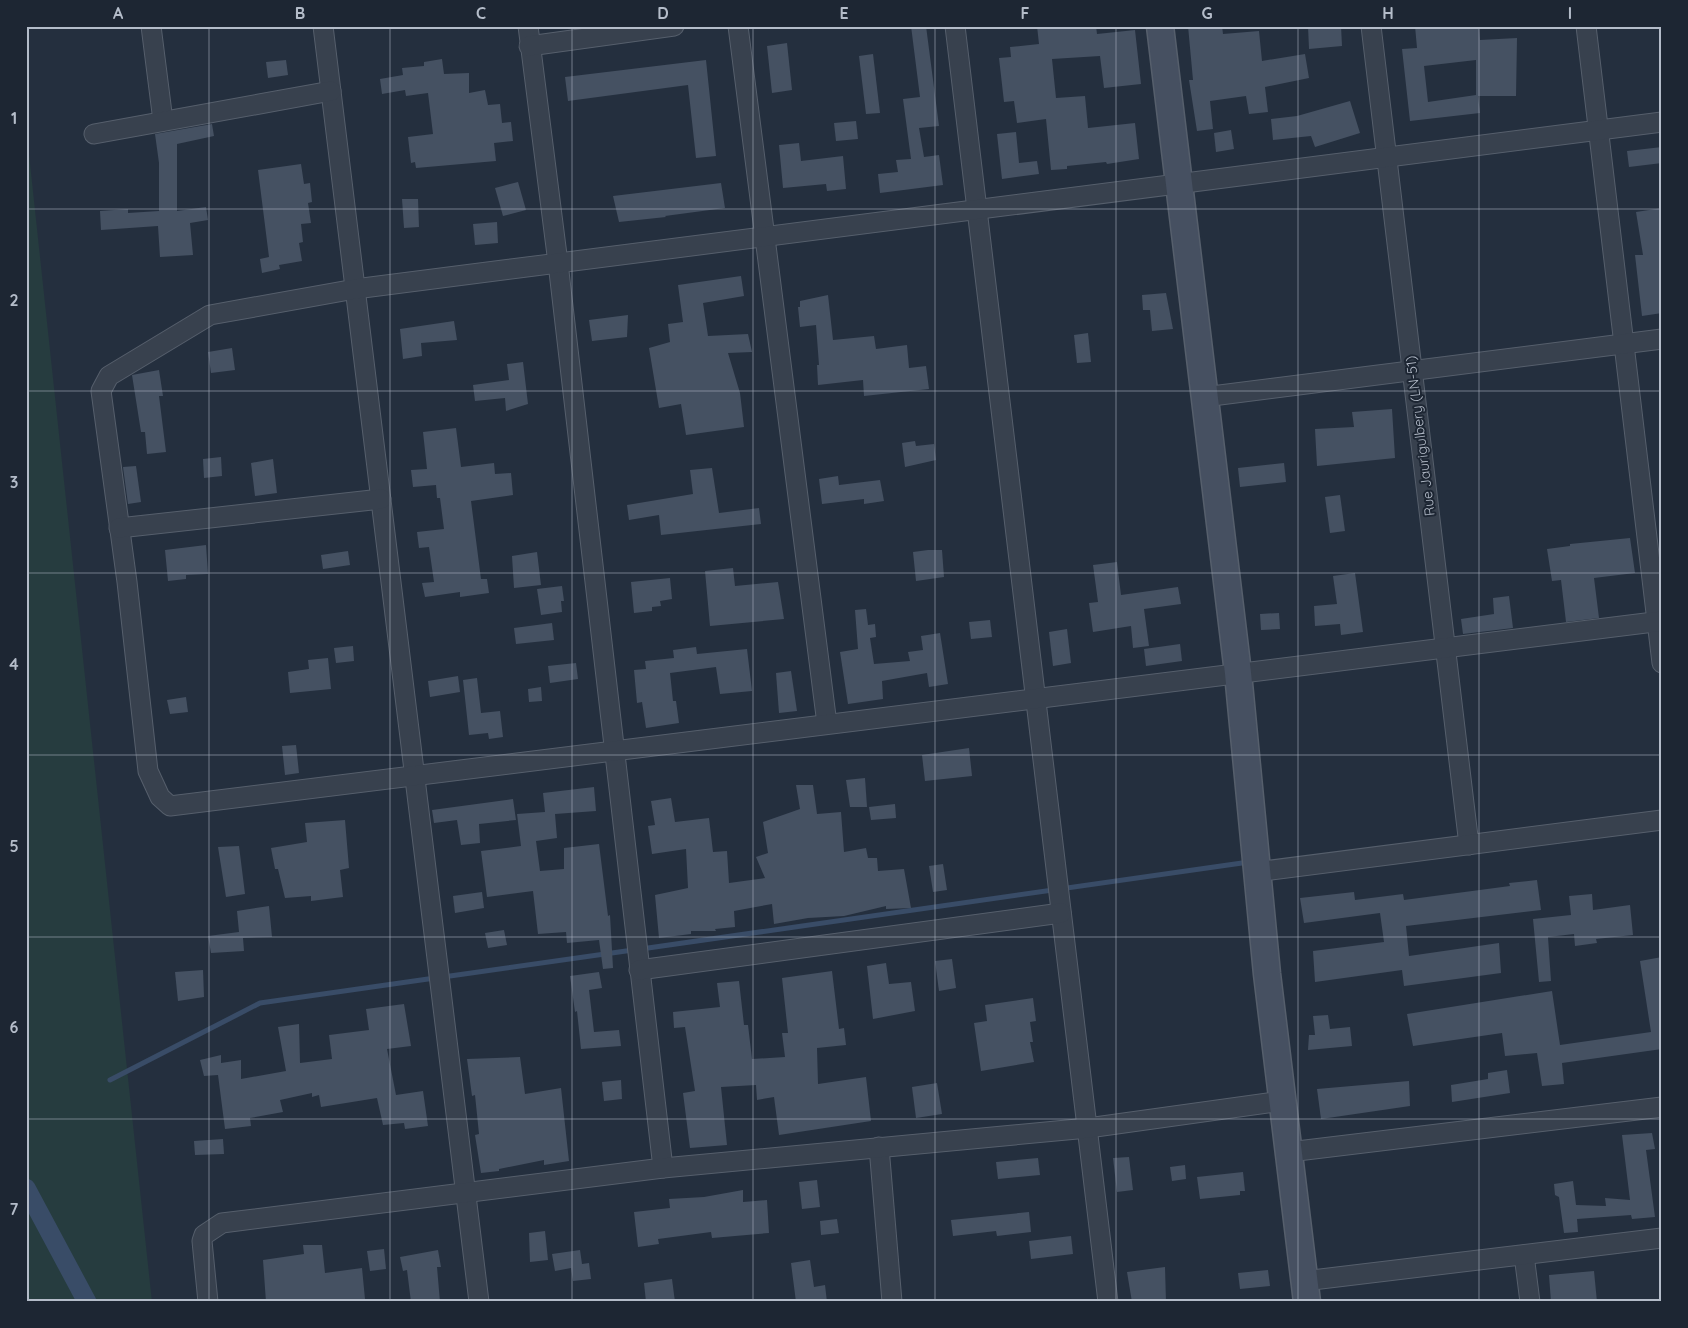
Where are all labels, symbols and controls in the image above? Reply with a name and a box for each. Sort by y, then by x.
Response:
text: A [113,3,124,23]
text: B [295,3,305,23]
text: C [476,3,486,23]
text: D [657,3,669,23]
text: E [839,3,849,23]
text: F [1021,3,1030,23]
text: G [1201,3,1213,23]
text: H [1382,3,1394,23]
text: I [1568,3,1572,23]
text: 1 [11,108,17,128]
text: 2 [9,290,19,310]
street label: Rue Jaurigulbery (LN-51) [1401,355,1439,517]
text: 3 [10,472,18,492]
text: 4 [9,654,19,674]
text: 5 [9,836,19,856]
text: 6 [10,1017,19,1037]
text: 7 [10,1199,19,1219]

